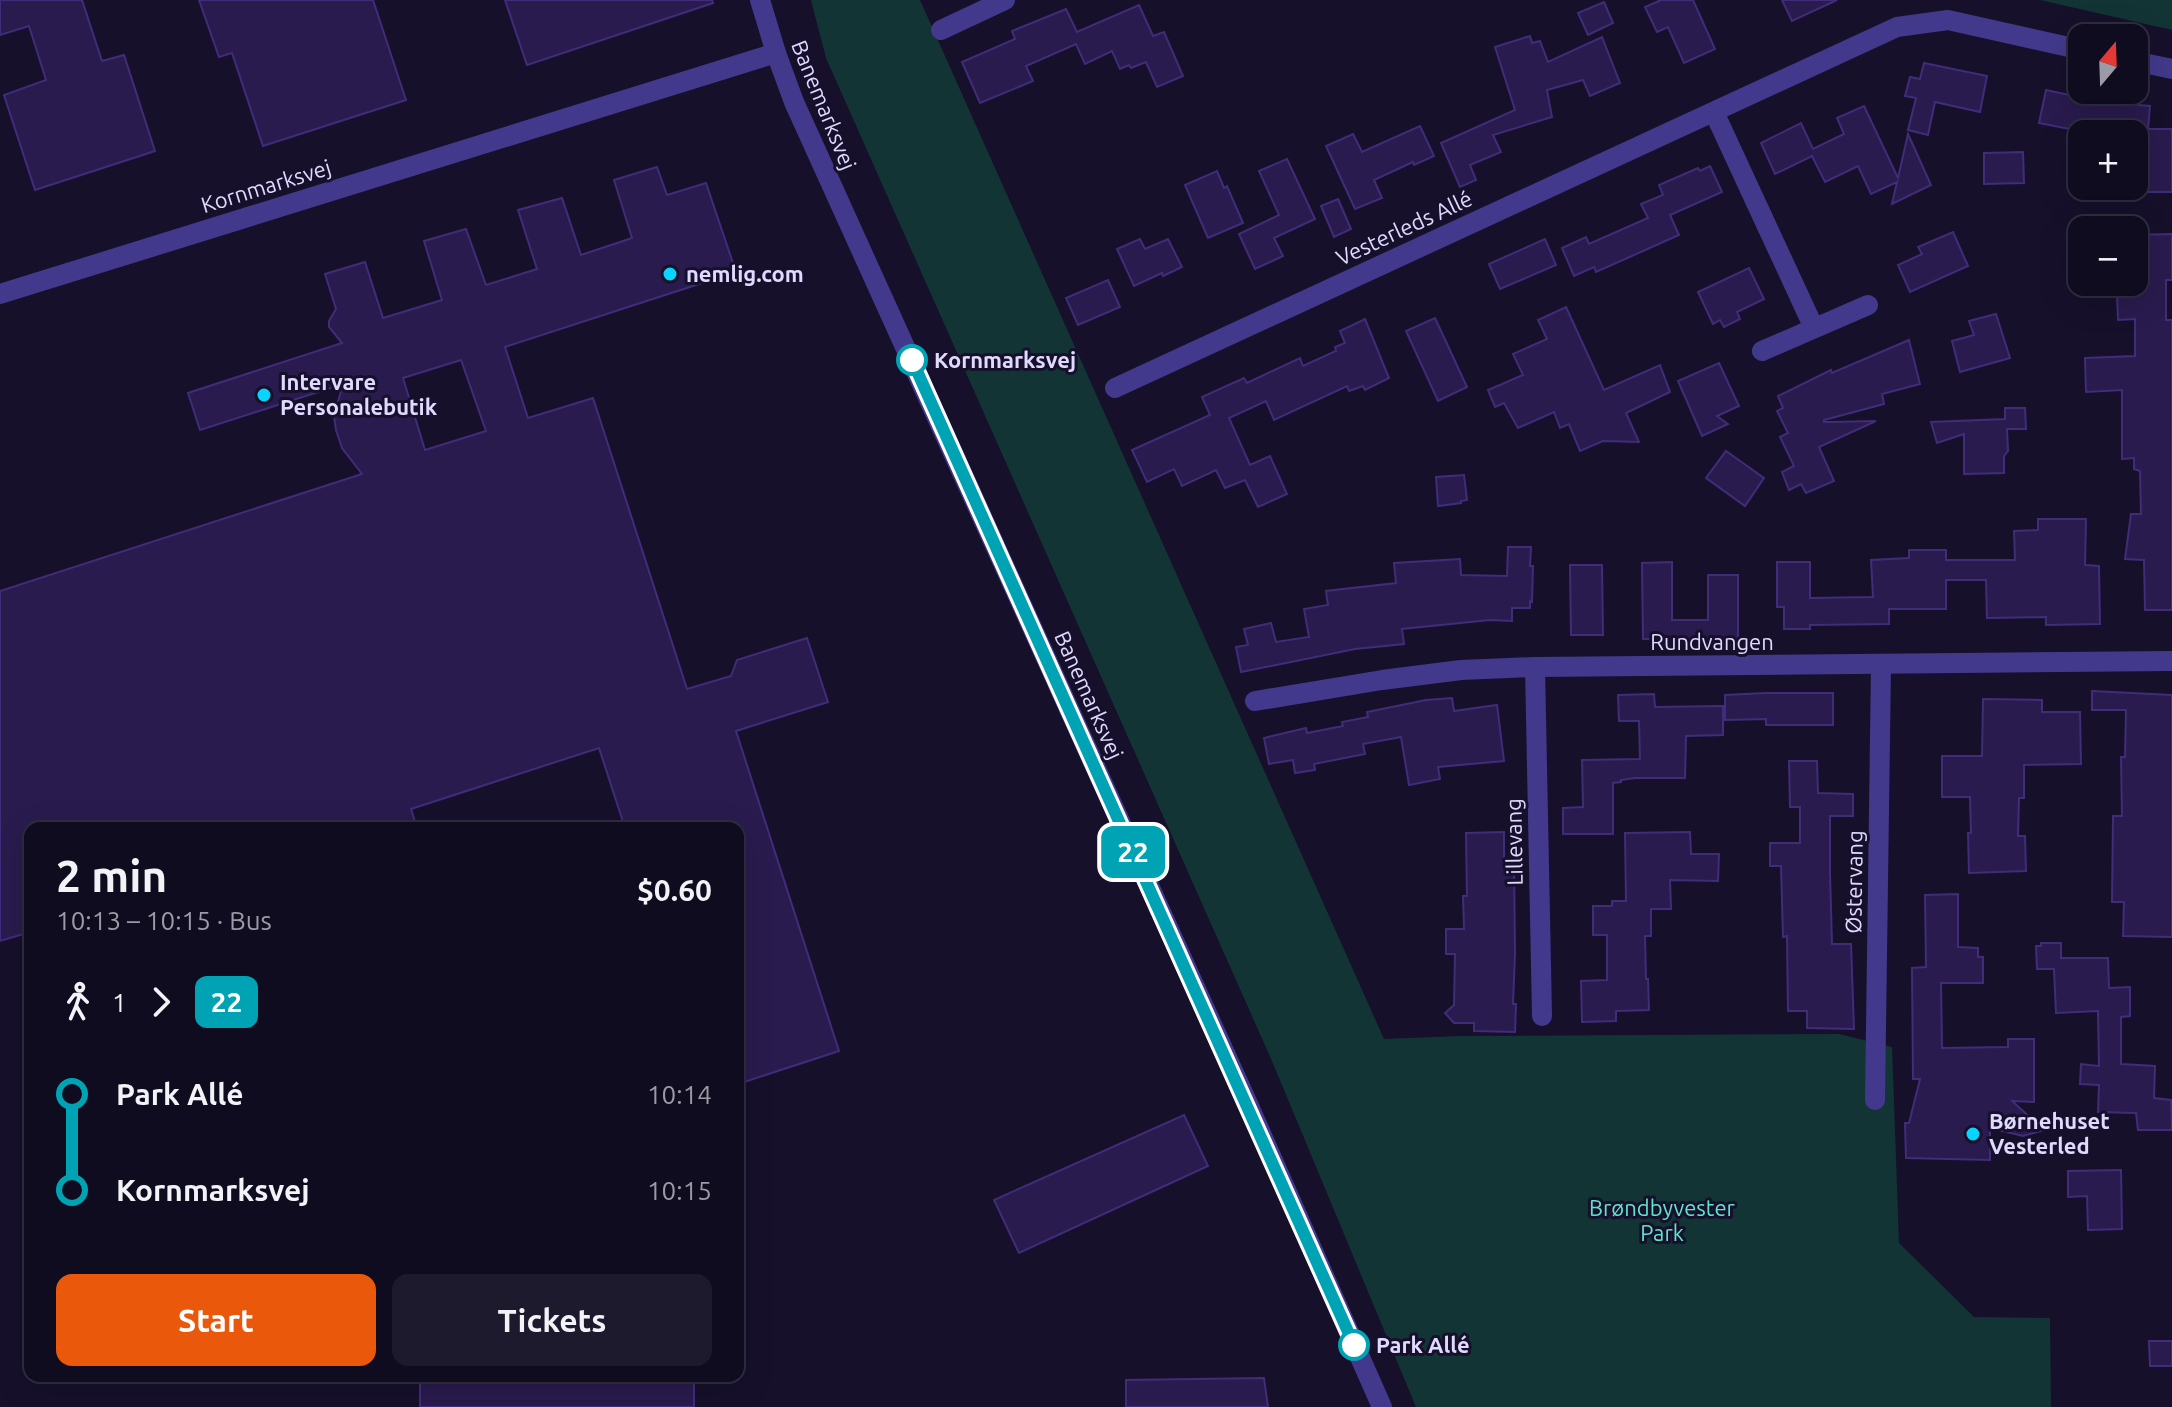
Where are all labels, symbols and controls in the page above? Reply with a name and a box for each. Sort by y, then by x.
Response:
north arrow [2068,24,2148,104]
map controls [2068,24,2148,296]
street label: Banemarksvej [787,36,862,173]
button: + [2068,120,2148,200]
street label: Kornmarksvej [198,154,334,217]
street label: Vesterleds Allé [1332,185,1476,270]
button: − [2068,216,2148,296]
place label: nemlig.com [686,261,804,286]
marker: nemlig.com [661,265,679,283]
marker: Kornmarksvej [897,345,927,375]
place label: Kornmarksvej [934,347,1076,372]
place label: Intervare Personalebutik [280,369,438,419]
marker: Intervare Personalebutik [255,386,273,404]
street label: Banemarksvej [1050,627,1129,763]
street label: Rundvangen [1650,629,1774,654]
street label: Lillevang [1500,798,1527,886]
line badge: 22 [1097,826,1169,878]
street label: Østervang [1840,830,1867,934]
text: 22 [1117,836,1149,867]
text: 2 min [56,851,167,900]
text: $0.60 [637,873,712,907]
text: 10:13 – 10:15 · Bus [56,906,272,935]
icon: walk [56,980,100,1024]
icon: forward [139,980,183,1024]
text: 22 [211,986,242,1017]
text: 1 [112,988,127,1017]
text: Park Allé [116,1077,244,1111]
text: 10:14 [647,1080,712,1109]
place label: Børnehuset Vesterled [1989,1108,2110,1158]
marker: Børnehuset Vesterled [1964,1125,1982,1143]
text: Kornmarksvej [116,1173,310,1207]
text: 10:15 [647,1176,712,1205]
park label: Brøndbyvester Park [1589,1195,1736,1245]
button: Start [56,1274,376,1366]
button: Tickets [392,1274,712,1366]
marker: Park Allé [1339,1330,1369,1360]
place label: Park Allé [1376,1332,1470,1357]

